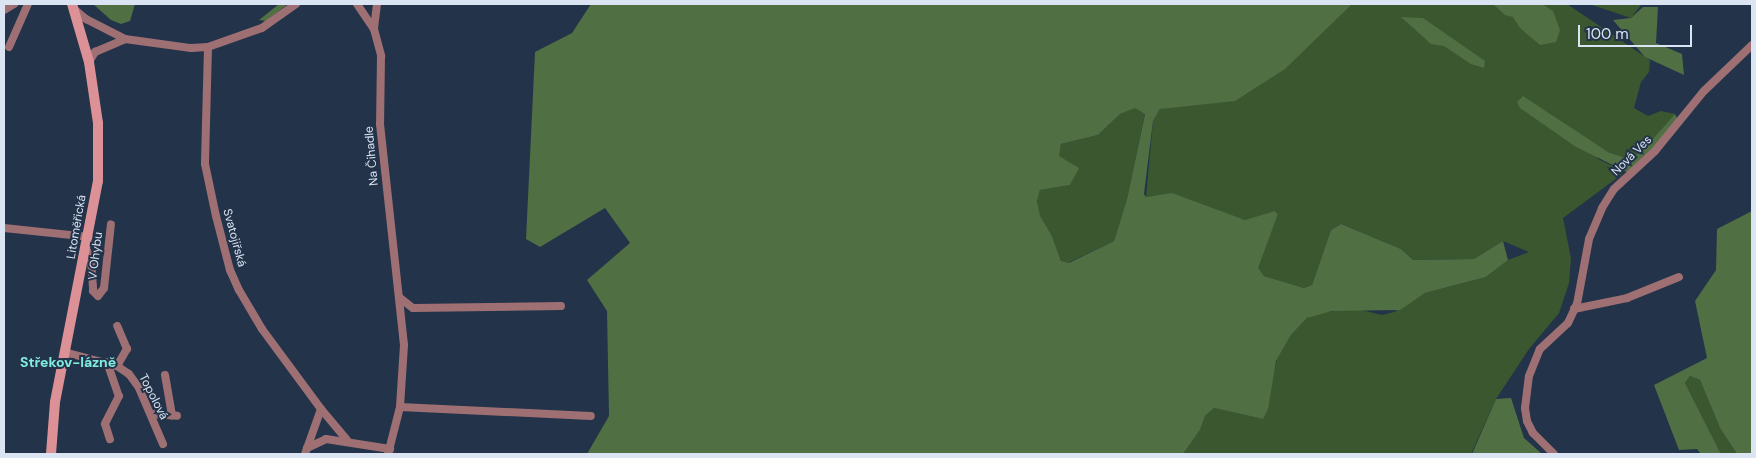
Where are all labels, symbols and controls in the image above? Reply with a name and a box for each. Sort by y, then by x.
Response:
scale bar [1581,15,1695,47]
text: 100 m [1586,24,1629,44]
street label: Na Čihadle [362,126,382,186]
street label: Nová Ves [1609,133,1655,179]
street label: Litoměřická [64,194,90,260]
street label: Svatojiřská [219,207,249,269]
street label: V Ohybu [86,231,106,281]
district label: Střekov-lázně [20,354,116,370]
street label: Topolová [135,372,171,422]

